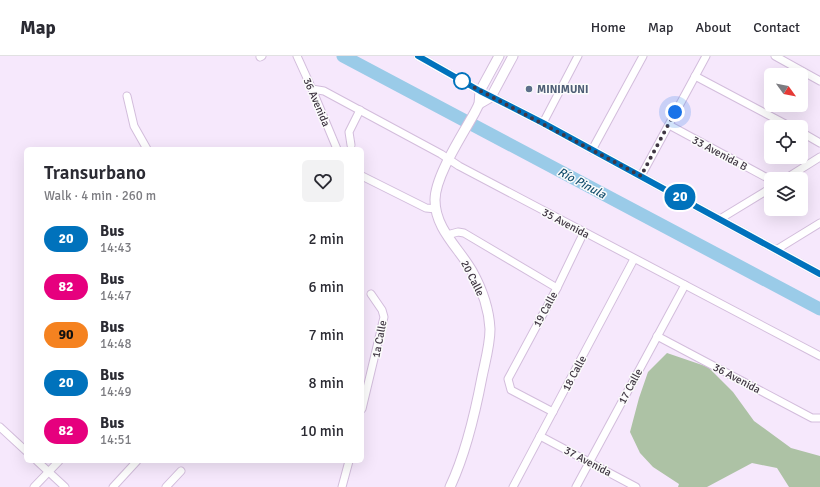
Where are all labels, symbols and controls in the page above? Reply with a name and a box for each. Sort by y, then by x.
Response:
text: Map [20,16,56,40]
text: Home [591,19,626,36]
text: Map [648,19,673,36]
text: About [695,19,731,36]
text: Contact [753,19,800,36]
north arrow [764,68,808,112]
map controls [764,68,808,216]
unlabelled marker [453,72,471,90]
street label: 36 Avenida [300,76,333,129]
place label: MINIMUNI [537,83,588,96]
marker: MINIMUNI [524,84,534,94]
your location [665,102,685,122]
button: locate [764,120,808,164]
street label: 33 Avenida B [690,133,750,174]
button: heart [302,160,344,202]
text: Transurbano [44,161,146,185]
water label: Río Pinula [555,165,609,203]
button: layers [764,172,808,216]
line badge: 20 [662,184,698,210]
text: Walk · 4 min · 260 m [44,188,156,204]
text: 20 [672,188,688,205]
street label: 35 Avenida [540,206,592,241]
text: Bus [100,222,124,240]
text: 20 [58,230,74,247]
text: 2 min [308,230,344,248]
text: 14:43 [100,240,132,256]
street label: 20 Calle [458,258,487,298]
text: Bus [100,270,124,288]
text: 82 [58,278,74,295]
text: 6 min [308,278,344,296]
text: 14:47 [100,288,132,304]
street label: 19 Calle [530,289,560,329]
text: Bus [100,318,124,336]
street label: 1a Calle [370,319,389,359]
text: 90 [58,326,74,343]
text: 7 min [308,326,344,344]
text: 14:48 [100,336,132,352]
street label: 18 Calle [560,353,589,393]
street label: 36 Avenida [711,361,763,396]
text: Bus [100,366,124,384]
street label: 17 Calle [616,366,645,406]
text: 20 [58,374,74,391]
text: 8 min [308,374,344,392]
text: 14:49 [100,384,132,400]
text: Bus [100,414,124,432]
text: 82 [58,422,74,439]
text: 10 min [300,422,344,440]
text: 14:51 [100,432,132,448]
street label: 37 Avenida [562,444,614,479]

